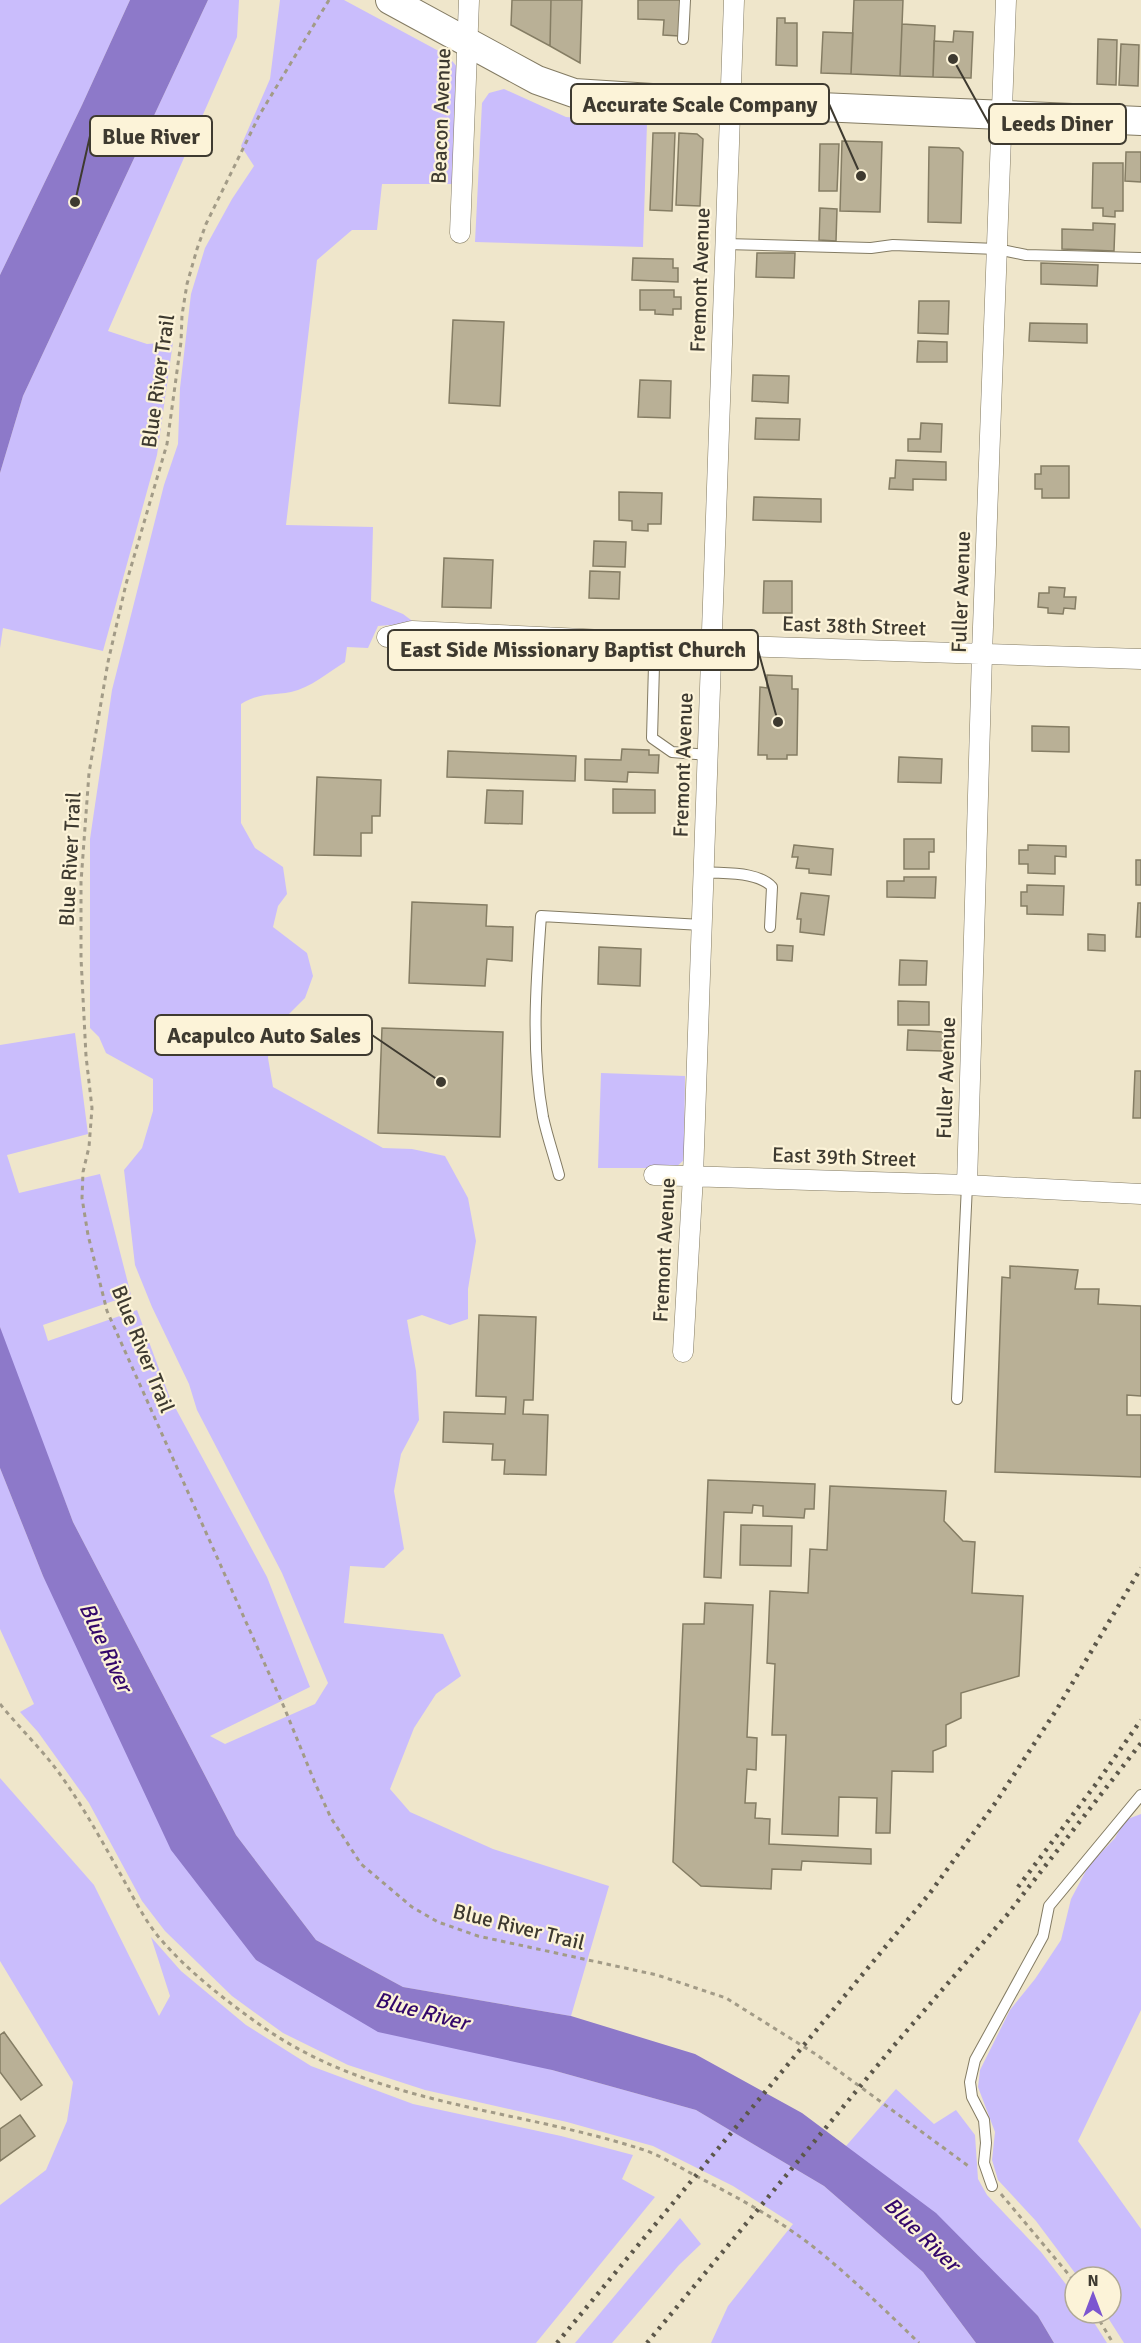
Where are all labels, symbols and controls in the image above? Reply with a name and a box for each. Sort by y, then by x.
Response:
street label: Beacon Avenue [426,47,456,185]
callout: Accurate Scale Company [571,84,829,124]
text: Accurate Scale Company [583,91,817,118]
callout: Leeds Diner [989,104,1126,144]
text: Leeds Diner [1001,110,1114,137]
callout: Blue River [90,116,212,156]
text: Blue River [102,123,200,150]
street label: Fremont Avenue [684,207,716,353]
street label: Blue River Trail [136,312,180,450]
street label: Fuller Avenue [946,530,976,654]
street label: East 38th Street [781,610,927,642]
callout: East Side Missionary Baptist Church [388,630,758,670]
text: East Side Missionary Baptist Church [400,636,746,663]
street label: Fremont Avenue [667,692,699,838]
street label: Blue River Trail [53,791,87,927]
callout: Acapulco Auto Sales [155,1015,372,1055]
street label: Fuller Avenue [931,1016,961,1140]
text: Acapulco Auto Sales [167,1022,361,1049]
street label: East 39th Street [771,1141,917,1173]
street label: Fremont Avenue [647,1177,681,1323]
street label: Blue River Trail [106,1282,180,1416]
water label: Blue River [74,1598,140,1698]
street label: Blue River Trail [450,1898,588,1956]
water label: Blue River [373,1986,474,2037]
water label: Blue River [878,2191,968,2279]
north arrow [1063,2265,1123,2325]
text: N [1087,2271,1099,2291]

